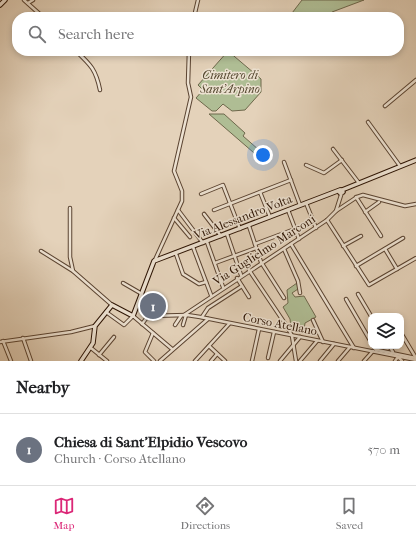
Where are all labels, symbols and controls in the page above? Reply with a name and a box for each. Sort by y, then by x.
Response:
search box [12,12,404,56]
icon: search [26,23,48,45]
text: Search here [58,25,134,43]
park label: Cimitero di Sant'Arpino [199,68,260,96]
your location [253,145,273,165]
street label: Via Alessandro Volta [191,192,295,243]
street label: Via Guglielmo Marconi [209,211,318,289]
pin: 1 [140,291,166,321]
street label: Corso Atellano [242,310,318,338]
map controls [368,313,404,349]
button: layers [368,313,404,349]
text: Nearby [16,377,70,397]
text: Chiesa di Sant'Elpidio Vescovo [54,433,247,451]
text: 1 [27,442,31,457]
text: 570 m [367,442,400,457]
text: Church · Corso Atellano [54,451,185,466]
tab: Map [53,495,75,532]
tab: Directions [181,495,230,532]
tab: Saved [336,495,363,532]

